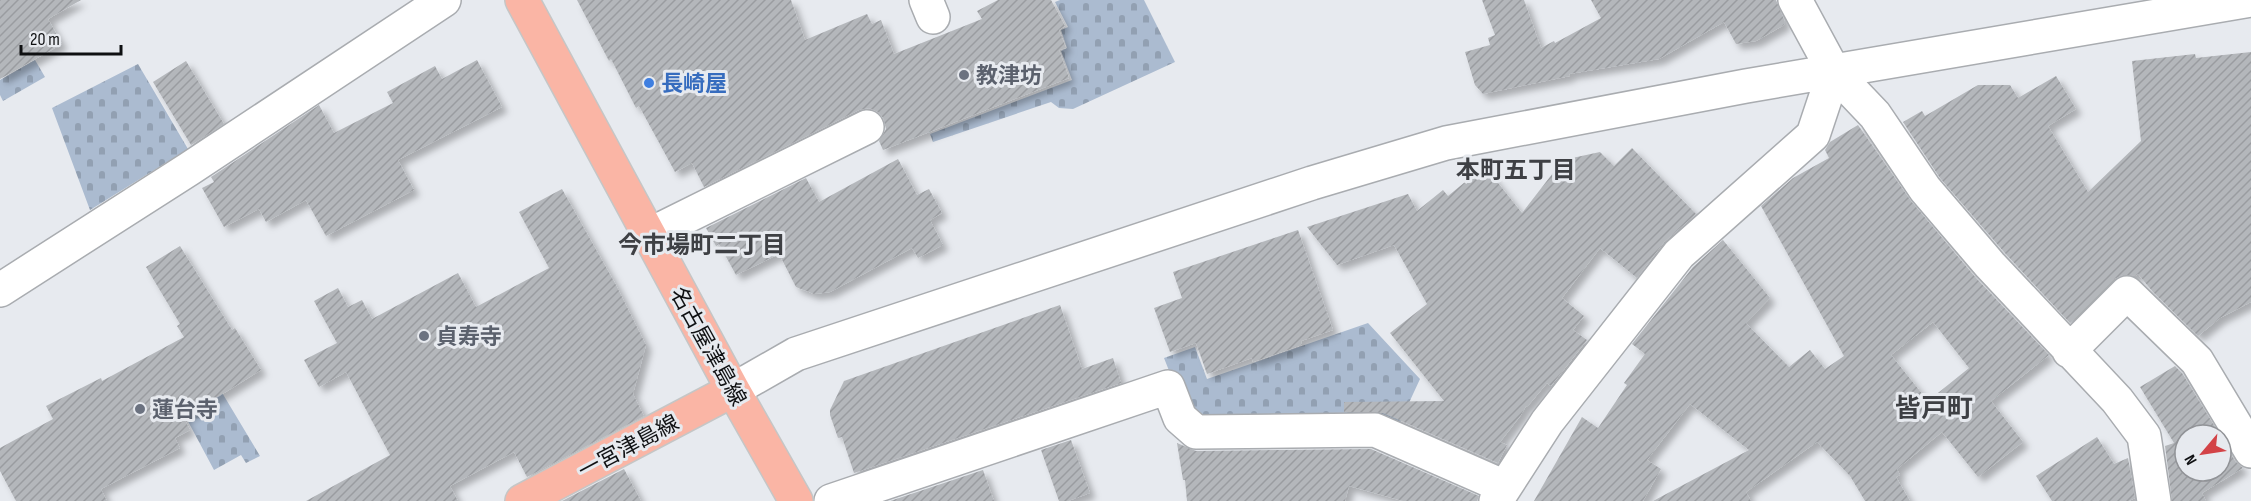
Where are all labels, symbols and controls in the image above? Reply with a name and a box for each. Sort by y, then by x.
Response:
scale bar [21,18,122,56]
text: 20 m [30,29,60,50]
place label: 教津坊 [976,63,1042,90]
marker: 教津坊 [957,68,971,82]
place label: 長崎屋 [661,71,727,98]
marker: 長崎屋 [642,76,656,90]
district label: 本町五丁目 [1456,156,1576,185]
district label: 今市場町二丁目 [618,231,786,260]
street label: 名古屋津島線 [664,282,751,411]
place label: 貞寿寺 [436,324,502,351]
marker: 貞寿寺 [417,329,431,343]
district label: 皆戸町 [1895,394,1973,425]
place label: 蓮台寺 [152,397,218,424]
marker: 蓮台寺 [133,402,147,416]
street label: 一宮津島線 [574,410,684,485]
north arrow [2173,423,2233,483]
text: N [2181,451,2202,468]

